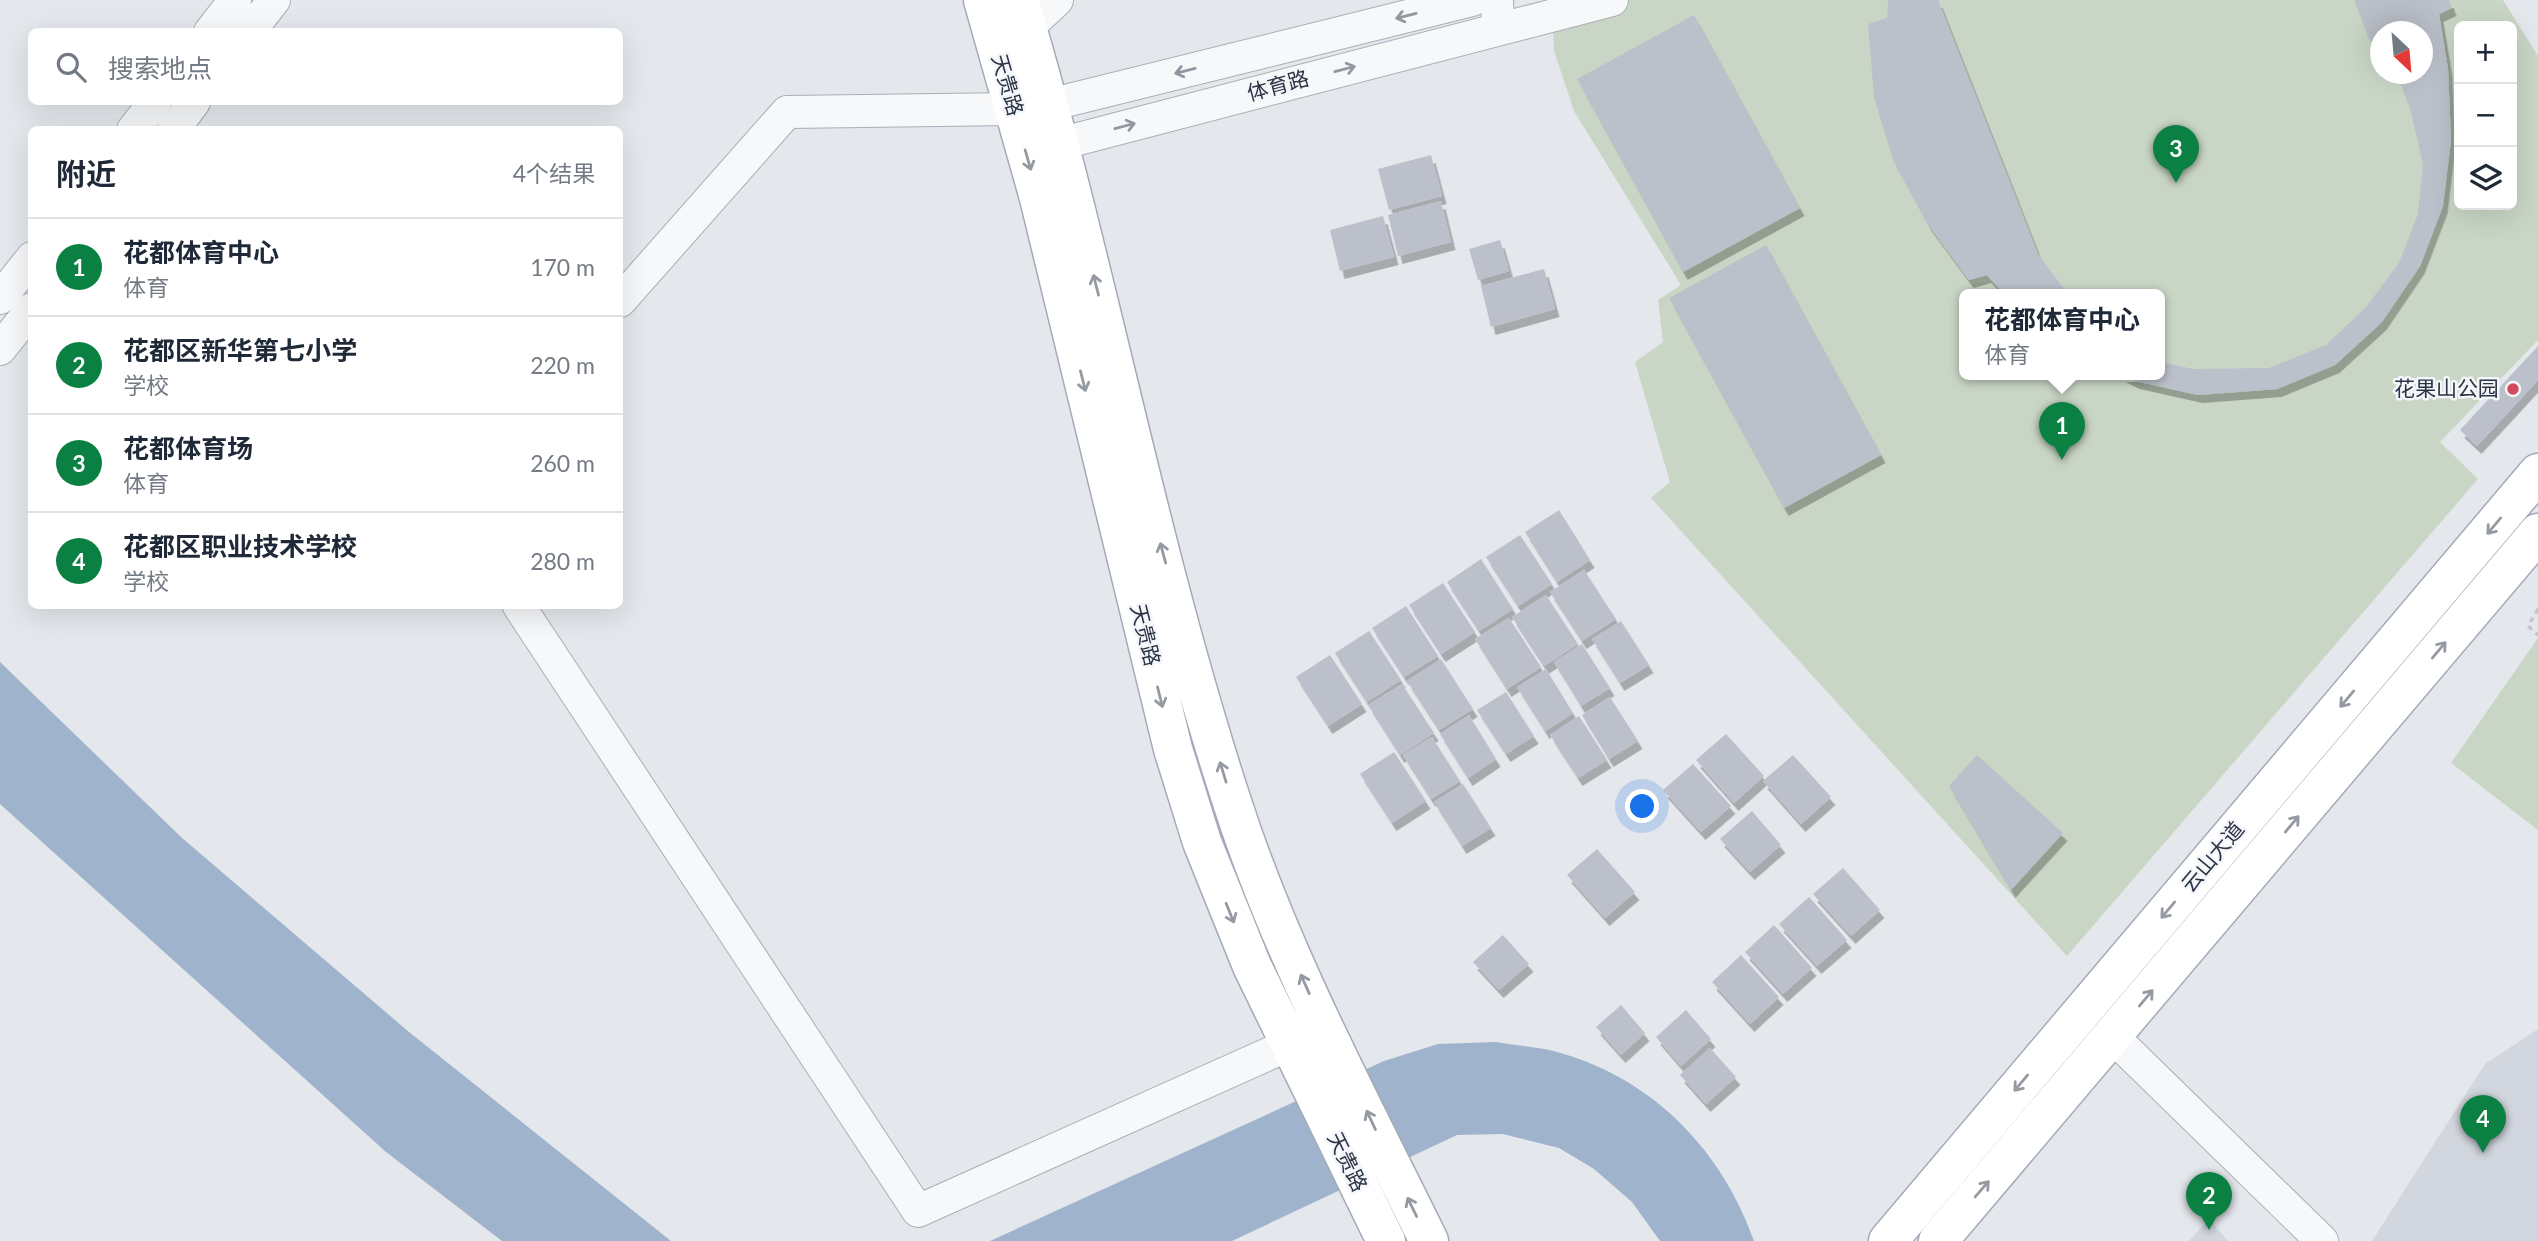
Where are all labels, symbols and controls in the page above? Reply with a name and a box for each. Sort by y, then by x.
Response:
one-way arrow [1395,10,1418,24]
north arrow [2370,21,2433,84]
map controls [2454,21,2517,210]
button: + [2454,21,2517,84]
search box [28,28,623,105]
icon: search [52,48,90,86]
street label: 天贵路 [988,51,1029,118]
text: 搜索地点 [108,52,212,84]
one-way arrow [1333,62,1356,75]
street label: 体育路 [1244,64,1311,105]
one-way arrow [1174,65,1197,78]
button: − [2454,84,2517,147]
one-way arrow [1113,119,1135,132]
pin: 3 [2153,125,2199,183]
button: layers [2454,147,2517,210]
one-way arrow [1023,149,1036,171]
text: 附近 [56,155,116,191]
text: 4个结果 [513,159,595,187]
text: 花都体育中心 [123,236,279,268]
text: 1 [72,253,86,281]
text: 170 m [530,253,595,281]
text: 体育 [123,273,169,301]
one-way arrow [1089,274,1102,296]
popup [1959,289,2165,380]
text: 花都体育中心 [1984,303,2140,335]
text: 花都区新华第七小学 [123,334,357,366]
text: 体育 [1984,340,2030,368]
text: 2 [72,351,86,379]
text: 220 m [530,351,595,379]
one-way arrow [1077,369,1090,392]
text: 学校 [123,371,169,399]
place label: 花果山公园 [2394,375,2499,400]
marker: 花果山公园 [2505,381,2521,397]
pin: 1 [2039,402,2085,460]
text: 花都体育场 [123,432,253,464]
text: 3 [72,449,86,477]
text: 260 m [530,449,595,477]
text: 体育 [123,469,169,497]
one-way arrow [2486,516,2502,534]
text: 花都区职业技术学校 [123,530,357,562]
one-way arrow [1156,542,1169,565]
text: 4 [72,547,86,575]
text: 280 m [530,547,595,575]
text: 学校 [123,567,169,595]
street label: 天贵路 [1127,601,1166,668]
one-way arrow [2431,641,2447,659]
one-way arrow [1154,685,1167,708]
one-way arrow [2339,690,2355,708]
one-way arrow [1215,762,1228,784]
your location [1625,789,1659,823]
one-way arrow [2285,815,2300,833]
street label: 云山大道 [2175,816,2248,896]
one-way arrow [2160,900,2176,918]
one-way arrow [1224,902,1237,924]
one-way arrow [1298,974,1311,995]
one-way arrow [2138,989,2154,1007]
one-way arrow [2013,1074,2029,1092]
pin: 4 [2460,1095,2506,1153]
one-way arrow [1363,1110,1376,1131]
street label: 天贵路 [1323,1128,1373,1195]
pin: 2 [2186,1172,2232,1230]
one-way arrow [1974,1181,1990,1199]
one-way arrow [1405,1197,1419,1218]

